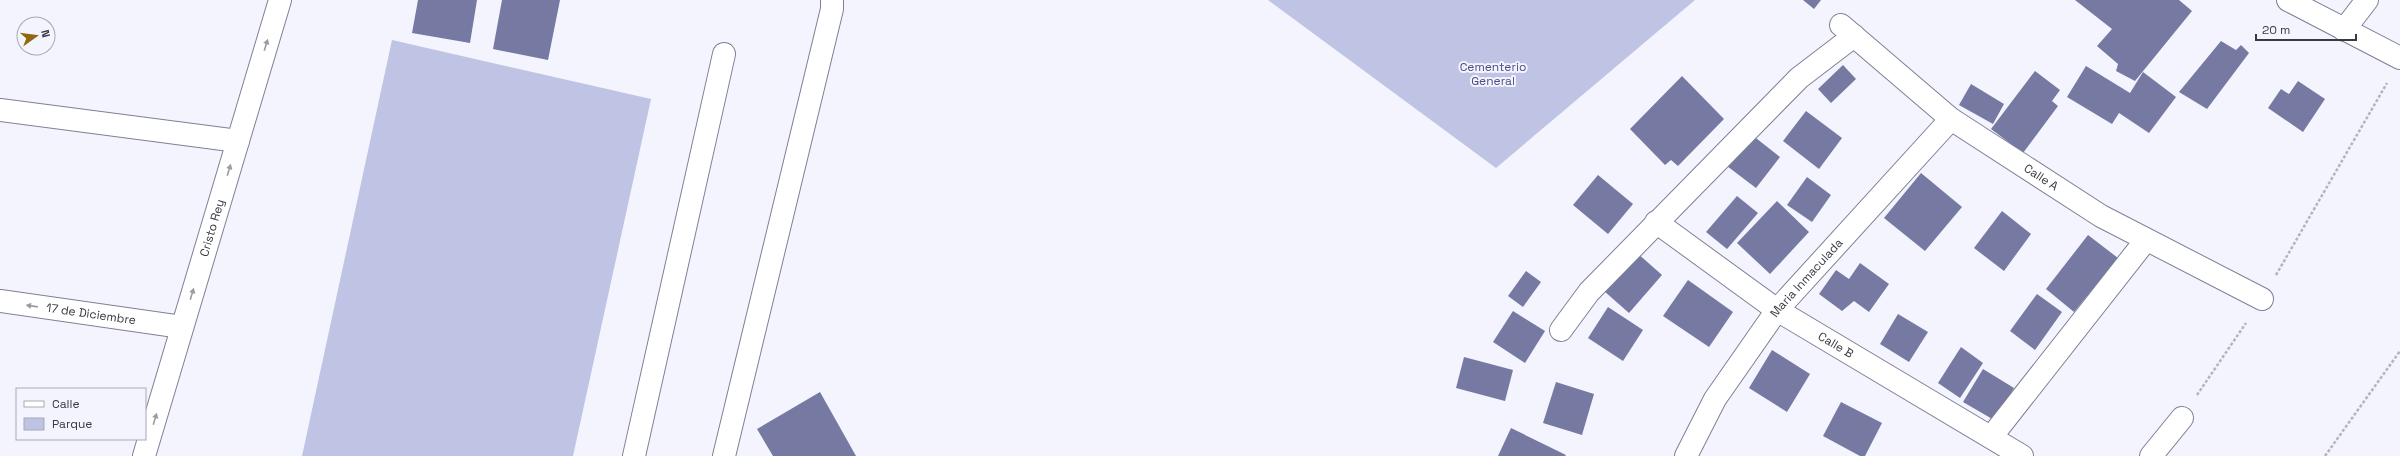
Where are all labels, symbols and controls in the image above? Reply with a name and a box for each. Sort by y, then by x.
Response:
north arrow [16,16,56,56]
scale bar [2256,16,2356,42]
text: 20 m [2262,22,2290,38]
text: N [38,28,53,39]
one-way arrow [264,39,270,51]
park label: Cementerio General [1460,59,1526,89]
street label: Calle A [2021,160,2062,195]
one-way arrow [226,163,232,175]
street label: Cristo Rey [196,197,228,259]
street label: Maria Inmaculada [1766,235,1846,320]
one-way arrow [189,288,195,300]
street label: 17 de Diciembre [45,300,137,328]
one-way arrow [26,303,39,309]
street label: Calle B [1815,328,1857,362]
legend [16,388,146,440]
text: Calle [52,396,80,412]
one-way arrow [152,412,158,424]
text: Parque [52,416,92,432]

